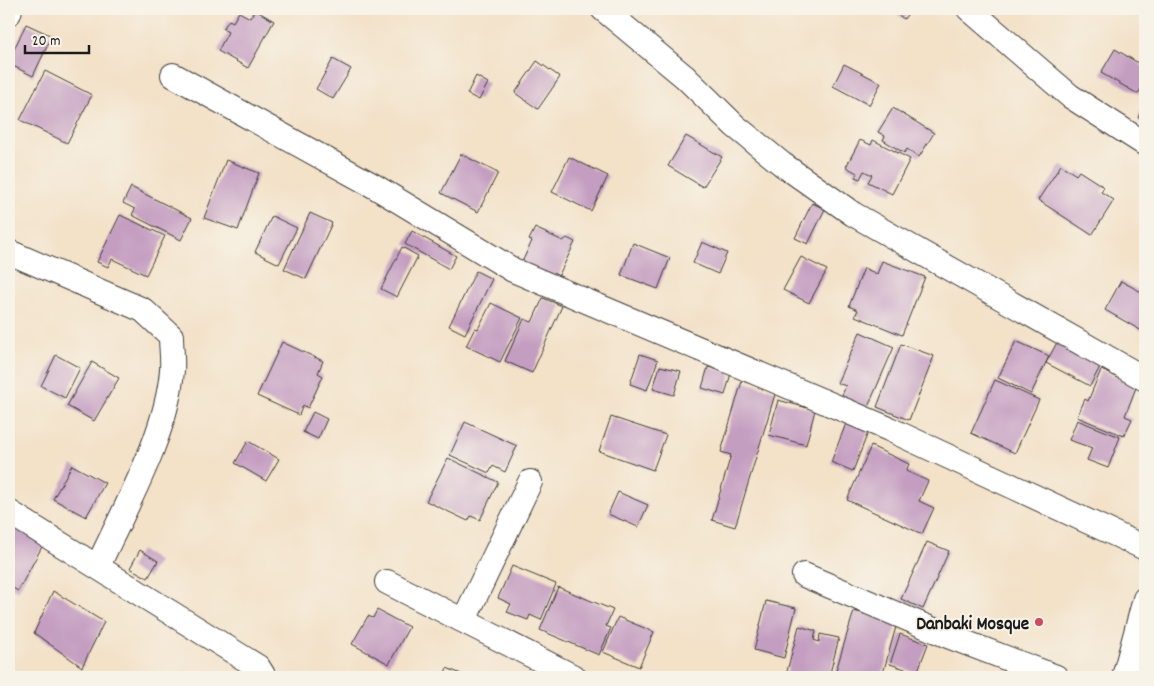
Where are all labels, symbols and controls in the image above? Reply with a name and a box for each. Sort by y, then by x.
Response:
scale bar [25,22,89,54]
text: 20 m [32,31,60,53]
place label: Danbaki Mosque [916,612,1029,639]
marker: Danbaki Mosque [1033,616,1045,628]

